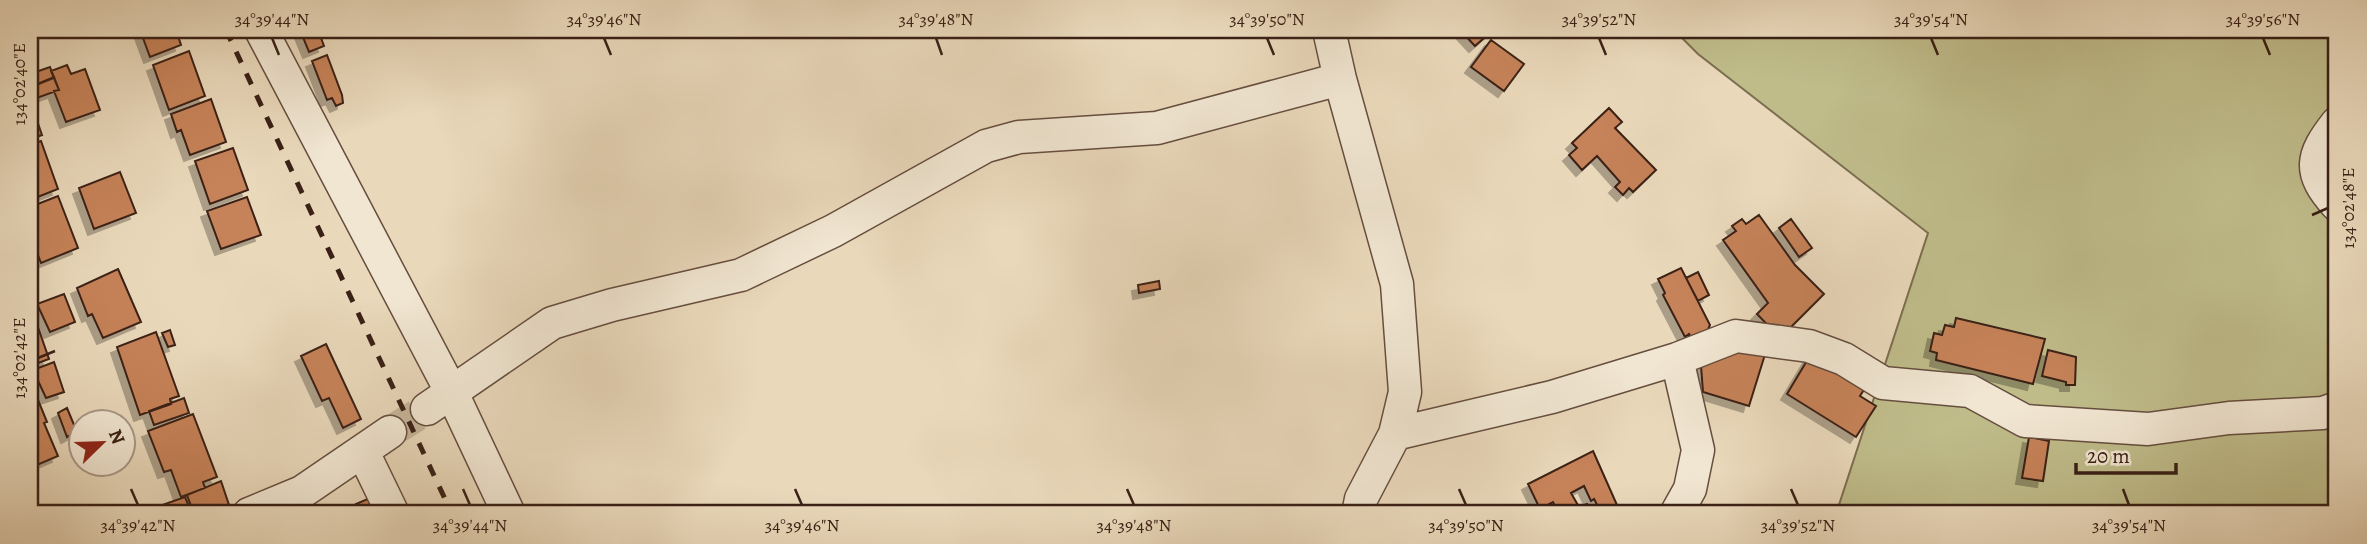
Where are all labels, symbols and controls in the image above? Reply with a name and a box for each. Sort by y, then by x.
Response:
text: 34°39'44"N [235,7,309,31]
text: 34°39'46"N [567,7,641,31]
text: 34°39'48"N [898,7,974,31]
text: 34°39'50"N [1229,7,1305,31]
text: 34°39'52"N [1562,7,1636,31]
text: 34°39'54"N [1894,7,1968,31]
text: 34°39'56"N [2226,7,2300,31]
text: 134°02'40"E [7,43,31,125]
text: 134°02'48"E [2336,167,2360,249]
text: 134°02'42"E [7,317,31,399]
north arrow [66,407,136,477]
text: N [102,425,131,448]
scale bar [2076,432,2176,476]
text: 20 m [2087,442,2130,470]
text: 34°39'42"N [101,513,176,537]
text: 34°39'44"N [433,513,507,537]
text: 34°39'46"N [765,513,839,537]
text: 34°39'48"N [1096,513,1172,537]
text: 34°39'50"N [1428,513,1504,537]
text: 34°39'52"N [1761,513,1835,537]
text: 34°39'54"N [2092,513,2166,537]

